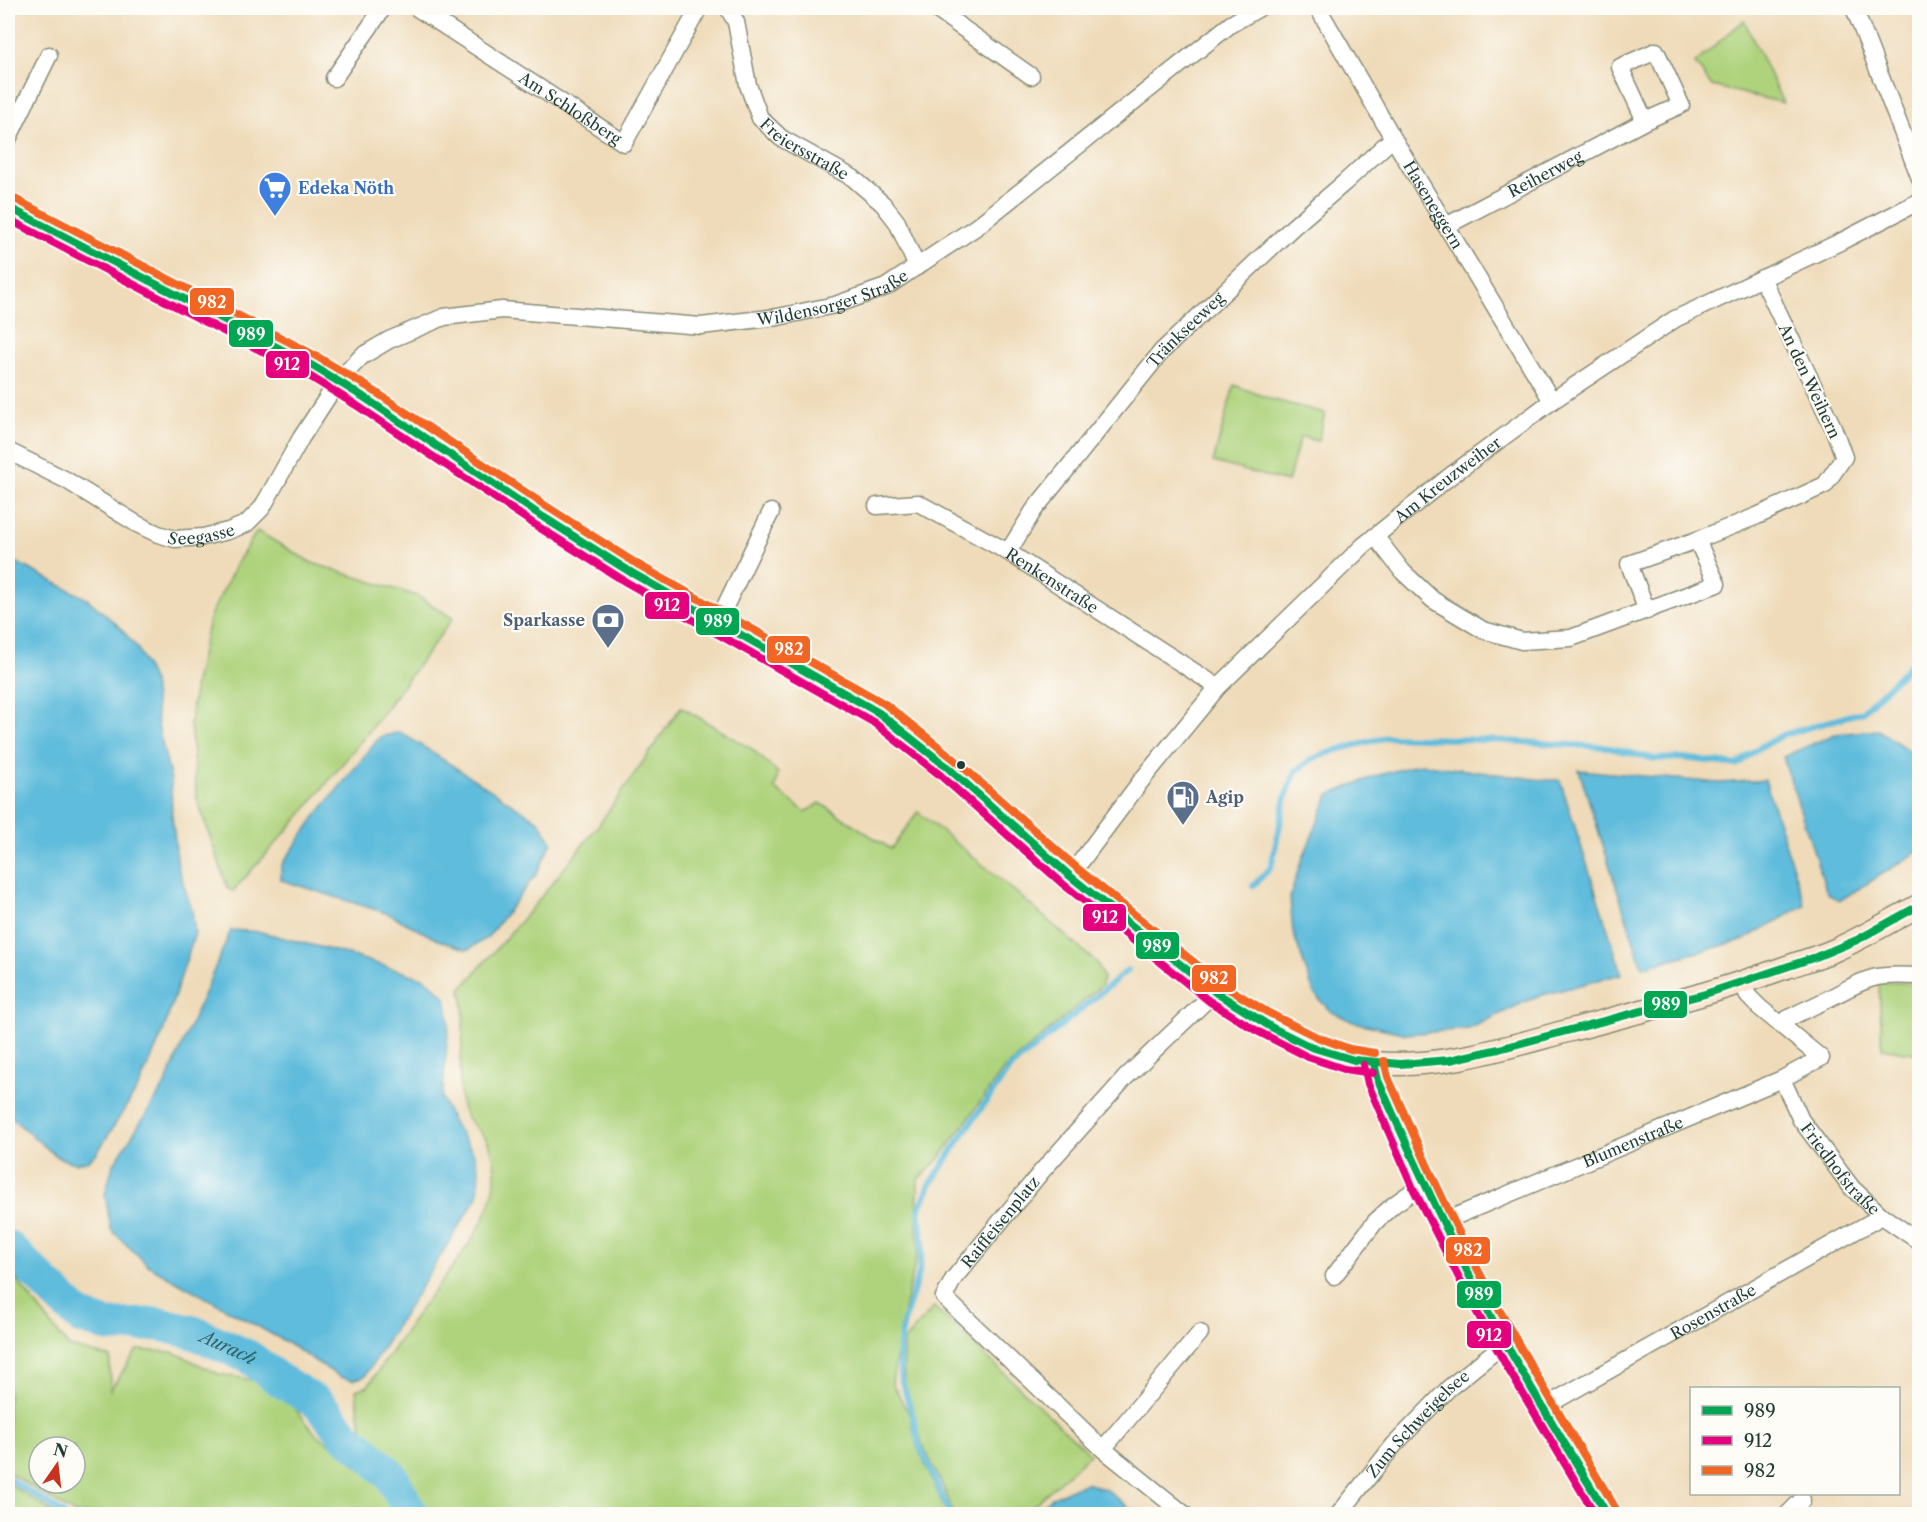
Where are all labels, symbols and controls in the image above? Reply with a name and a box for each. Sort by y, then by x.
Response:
street label: Am Schloßberg [514,67,626,149]
street label: Freiersstraße [756,114,853,184]
street label: Reiherweg [1504,146,1586,202]
street label: Haseneggern [1399,157,1468,252]
supermarket icon: Edeka Nöth [257,170,293,217]
place label: Edeka Nöth [298,178,394,198]
street label: Wildensorger Straße [755,265,912,330]
line badge: 982 [189,287,235,316]
street label: Tränkseeweg [1142,287,1229,372]
text: 982 [198,292,226,312]
line badge: 989 [228,319,274,348]
street label: An den Weihern [1774,320,1845,442]
text: 989 [237,324,265,344]
line badge: 912 [265,350,310,379]
text: 912 [274,354,300,374]
street label: Am Kreuzweiher [1389,432,1505,528]
street label: Seegasse [165,519,238,549]
street label: Renkenstraße [1002,543,1102,617]
line badge: 912 [644,591,690,620]
text: 912 [654,595,680,615]
bank icon: Sparkasse [590,602,626,649]
line badge: 989 [695,607,740,636]
place label: Sparkasse [503,610,585,630]
text: 989 [704,611,732,631]
line badge: 982 [766,635,811,664]
text: 982 [775,639,803,659]
unlabelled marker [955,759,967,771]
fuel station icon: Agip [1165,779,1201,826]
place label: Agip [1205,787,1244,807]
line badge: 912 [1082,903,1127,932]
text: 912 [1092,907,1118,927]
line badge: 989 [1135,931,1180,960]
text: 989 [1143,936,1171,956]
line badge: 982 [1191,964,1237,993]
text: 982 [1200,968,1228,988]
line badge: 989 [1643,990,1688,1019]
text: 989 [1652,994,1680,1014]
street label: Blumenstraße [1579,1112,1686,1172]
street label: Friedhofstraße [1796,1119,1884,1219]
street label: Raiffeisenplatz [957,1172,1044,1272]
line badge: 982 [1445,1236,1491,1265]
text: 982 [1454,1240,1482,1260]
street label: Rosenstraße [1667,1279,1759,1344]
line badge: 989 [1456,1280,1502,1309]
text: 989 [1465,1284,1493,1304]
line badge: 912 [1466,1320,1512,1349]
water label: Aurach [194,1324,261,1370]
text: 912 [1476,1325,1502,1345]
street label: Zum Schweigelsee [1362,1366,1473,1482]
legend [1690,1387,1900,1495]
text: 989 [1744,1400,1776,1422]
text: 912 [1744,1430,1772,1452]
north arrow [27,1435,87,1495]
text: N [51,1439,70,1462]
text: 982 [1744,1460,1776,1482]

